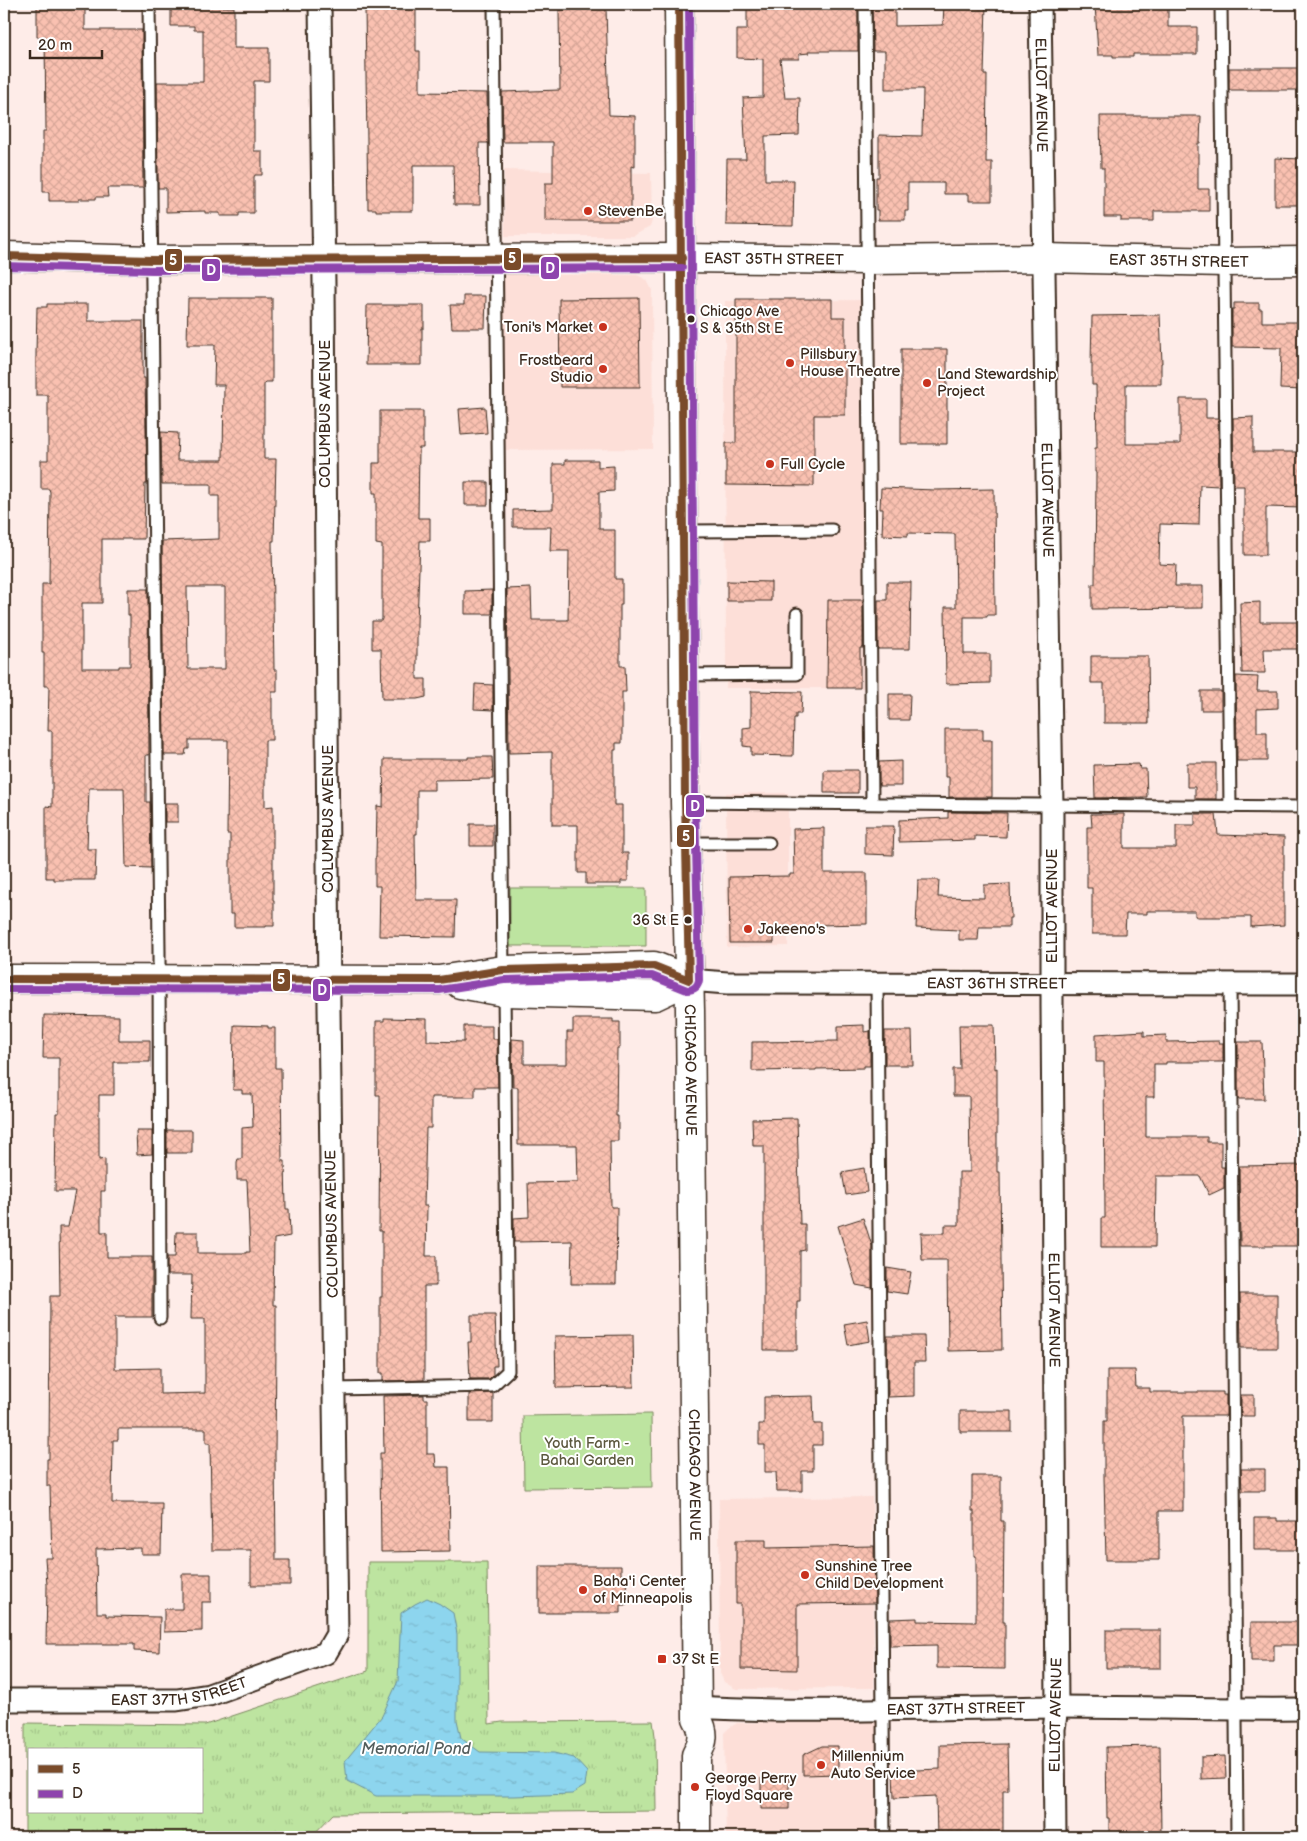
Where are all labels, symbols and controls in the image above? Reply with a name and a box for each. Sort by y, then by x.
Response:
scale bar [30,28,102,60]
text: 20 m [38,36,72,55]
street label: ELLIOT AVENUE [1031,37,1052,153]
place label: StevenBe [598,202,664,221]
marker: StevenBe [582,205,594,217]
line badge: 5 [503,247,522,271]
line badge: 5 [164,248,183,272]
street label: EAST 35TH STREET [704,249,844,269]
text: 5 [508,250,516,267]
street label: EAST 35TH STREET [1109,250,1249,272]
text: 5 [169,252,177,269]
line badge: D [540,256,560,280]
line badge: D [201,258,221,282]
text: D [545,260,555,277]
text: D [206,262,216,279]
place label: Chicago Ave S & 35th St E [700,303,783,337]
marker: Chicago Ave S & 35th St E [686,314,696,324]
place label: Toni's Market [504,318,593,337]
marker: Toni's Market [597,321,609,333]
street label: COLUMBUS AVENUE [316,340,335,488]
place label: Pillsbury House Theatre [800,345,901,381]
place label: Frostbeard Studio [519,351,593,387]
marker: Pillsbury House Theatre [784,357,796,369]
marker: Frostbeard Studio [597,363,609,375]
place label: Land Stewardship Project [937,365,1057,401]
marker: Land Stewardship Project [921,377,933,389]
street label: ELLIOT AVENUE [1037,442,1058,558]
place label: Full Cycle [780,455,845,474]
marker: Full Cycle [764,458,776,470]
street label: COLUMBUS AVENUE [319,745,338,893]
line badge: D [685,794,705,818]
text: D [690,798,700,815]
line badge: 5 [676,824,695,848]
text: 5 [682,828,690,845]
street label: ELLIOT AVENUE [1043,849,1062,963]
place label: 36 St E [633,912,679,929]
marker: 36 St E [683,915,693,925]
place label: Jakeeno's [758,920,826,939]
marker: Jakeeno's [742,923,754,935]
line badge: 5 [272,968,291,992]
text: 5 [277,971,285,988]
street label: EAST 36TH STREET [927,974,1067,993]
line badge: D [312,978,331,1002]
text: D [317,982,327,999]
street label: CHICAGO AVENUE [680,1004,701,1136]
street label: COLUMBUS AVENUE [321,1150,343,1298]
street label: ELLIOT AVENUE [1044,1252,1064,1367]
street label: CHICAGO AVENUE [684,1409,705,1541]
park label: Youth Farm - Bahai Garden [540,1434,634,1470]
place label: Sunshine Tree Child Development [815,1557,944,1593]
marker: Sunshine Tree Child Development [799,1569,811,1581]
place label: Baha'i Center of Minneapolis [593,1572,693,1608]
marker: Baha'i Center of Minneapolis [577,1584,589,1596]
place label: 37 St E [672,1650,719,1669]
marker: 37 St E [656,1653,668,1665]
street label: ELLIOT AVENUE [1046,1657,1067,1773]
street label: EAST 37TH STREET [111,1673,250,1710]
street label: EAST 37TH STREET [886,1698,1025,1719]
water label: Memorial Pond [361,1740,472,1759]
place label: Millennium Auto Service [831,1747,916,1783]
legend [28,1748,202,1814]
marker: Millennium Auto Service [815,1759,827,1771]
text: 5 [72,1760,81,1779]
place label: George Perry Floyd Square [705,1769,797,1805]
marker: George Perry Floyd Square [689,1781,701,1793]
text: D [72,1784,83,1803]

